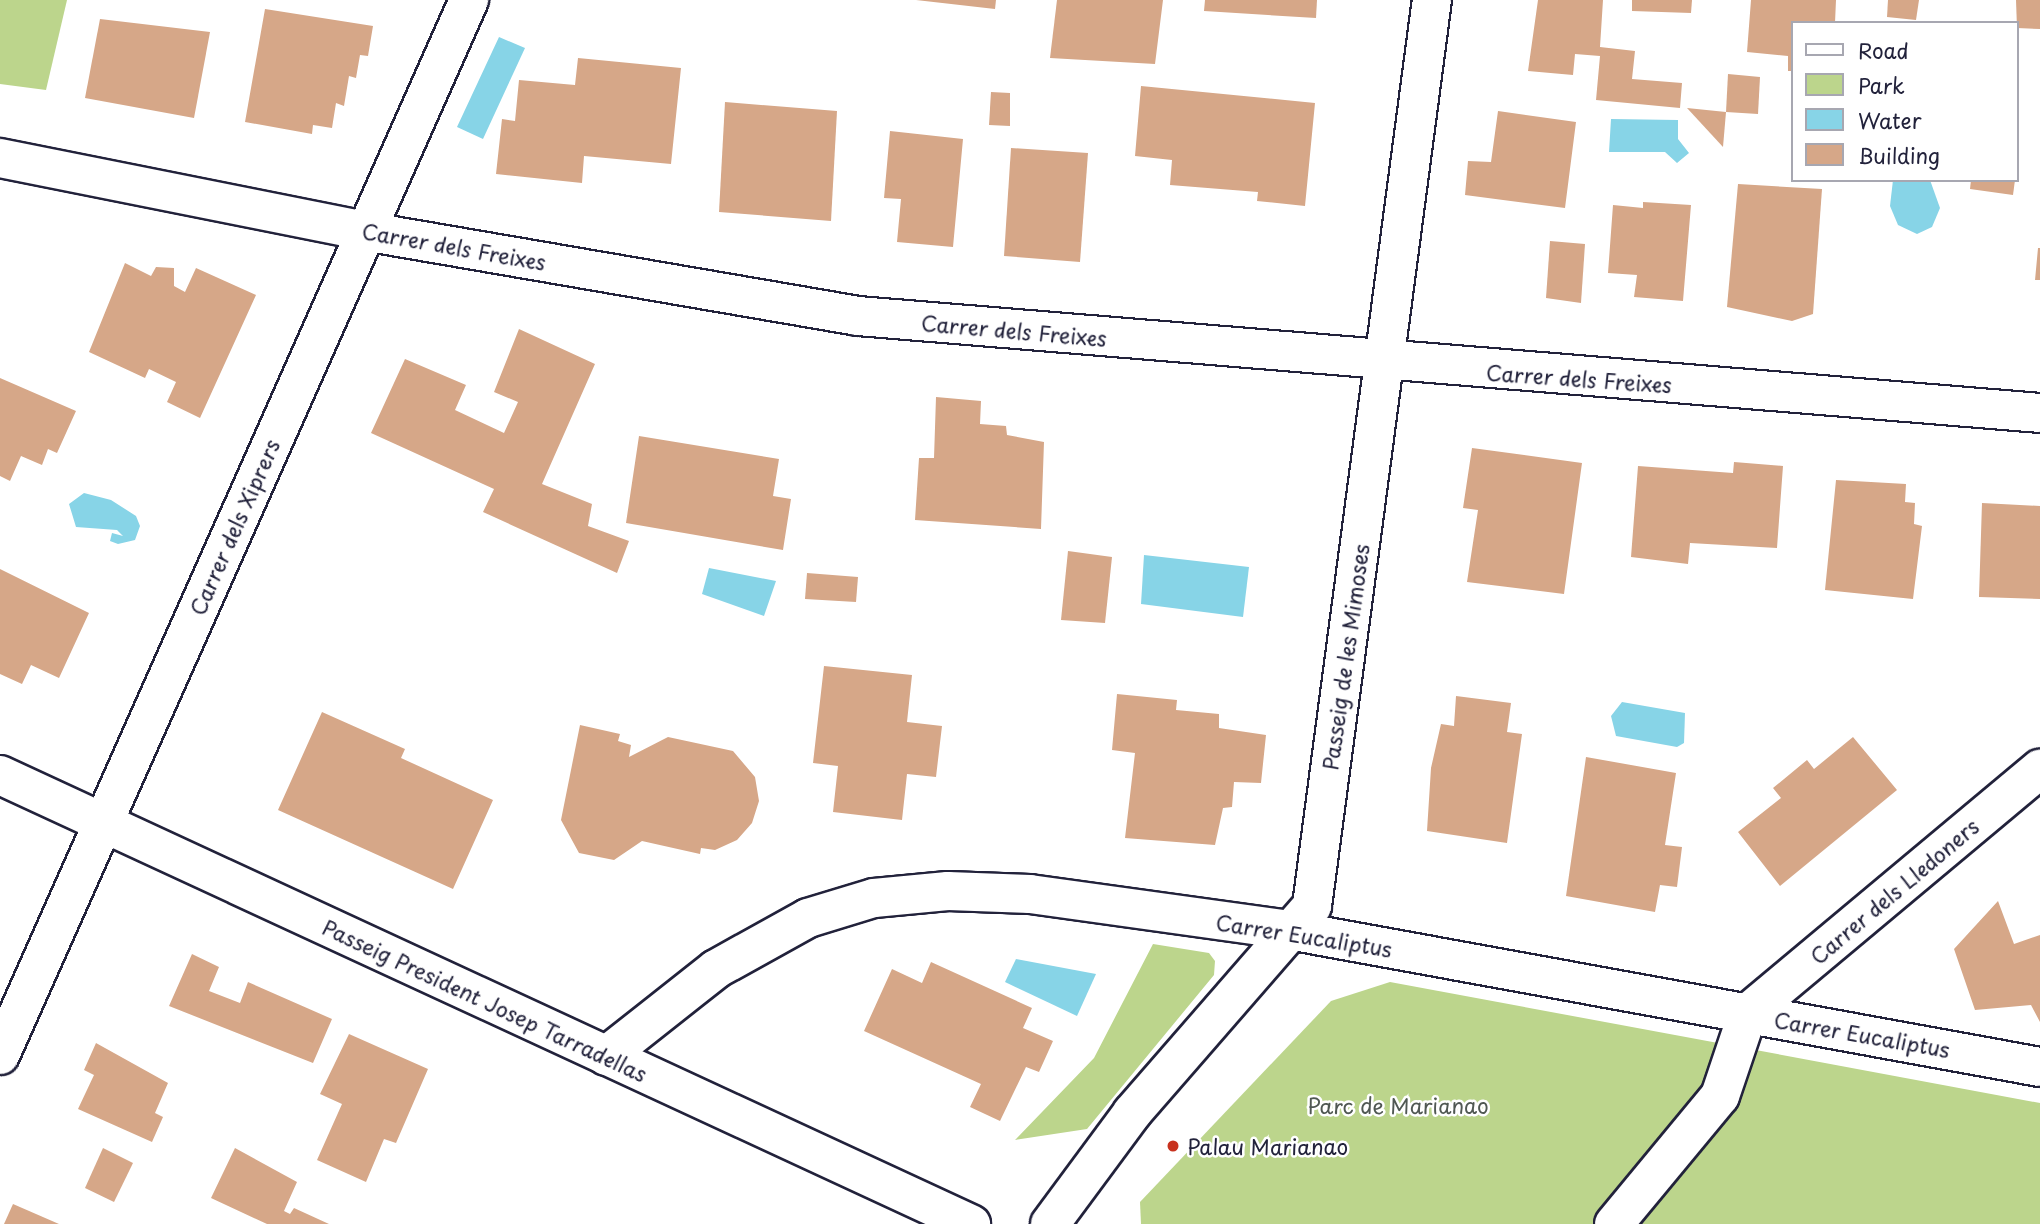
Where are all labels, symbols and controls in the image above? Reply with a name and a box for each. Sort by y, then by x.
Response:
legend [1792,21,2019,182]
text: Road [1858,34,1909,66]
text: Park [1858,69,1905,101]
text: Water [1858,104,1921,136]
text: Building [1858,139,1940,171]
street label: Carrer dels Freixes [359,217,549,275]
street label: Carrer dels Freixes [919,309,1109,351]
street label: Carrer dels Freixes [1484,359,1674,397]
street label: Carrer dels Xiprers [184,434,284,620]
street label: Passeig de les Mimoses [1316,541,1374,773]
street label: Carrer dels Lledoners [1803,812,1985,970]
street label: Carrer Eucaliptus [1214,909,1394,961]
street label: Passeig President Josep Tarradellas [318,913,652,1087]
street label: Carrer Eucaliptus [1772,1006,1952,1062]
park label: Parc de Marianao [1308,1092,1488,1118]
place label: Palau Marianao [1187,1133,1348,1159]
marker: Palau Marianao [1165,1138,1181,1154]

